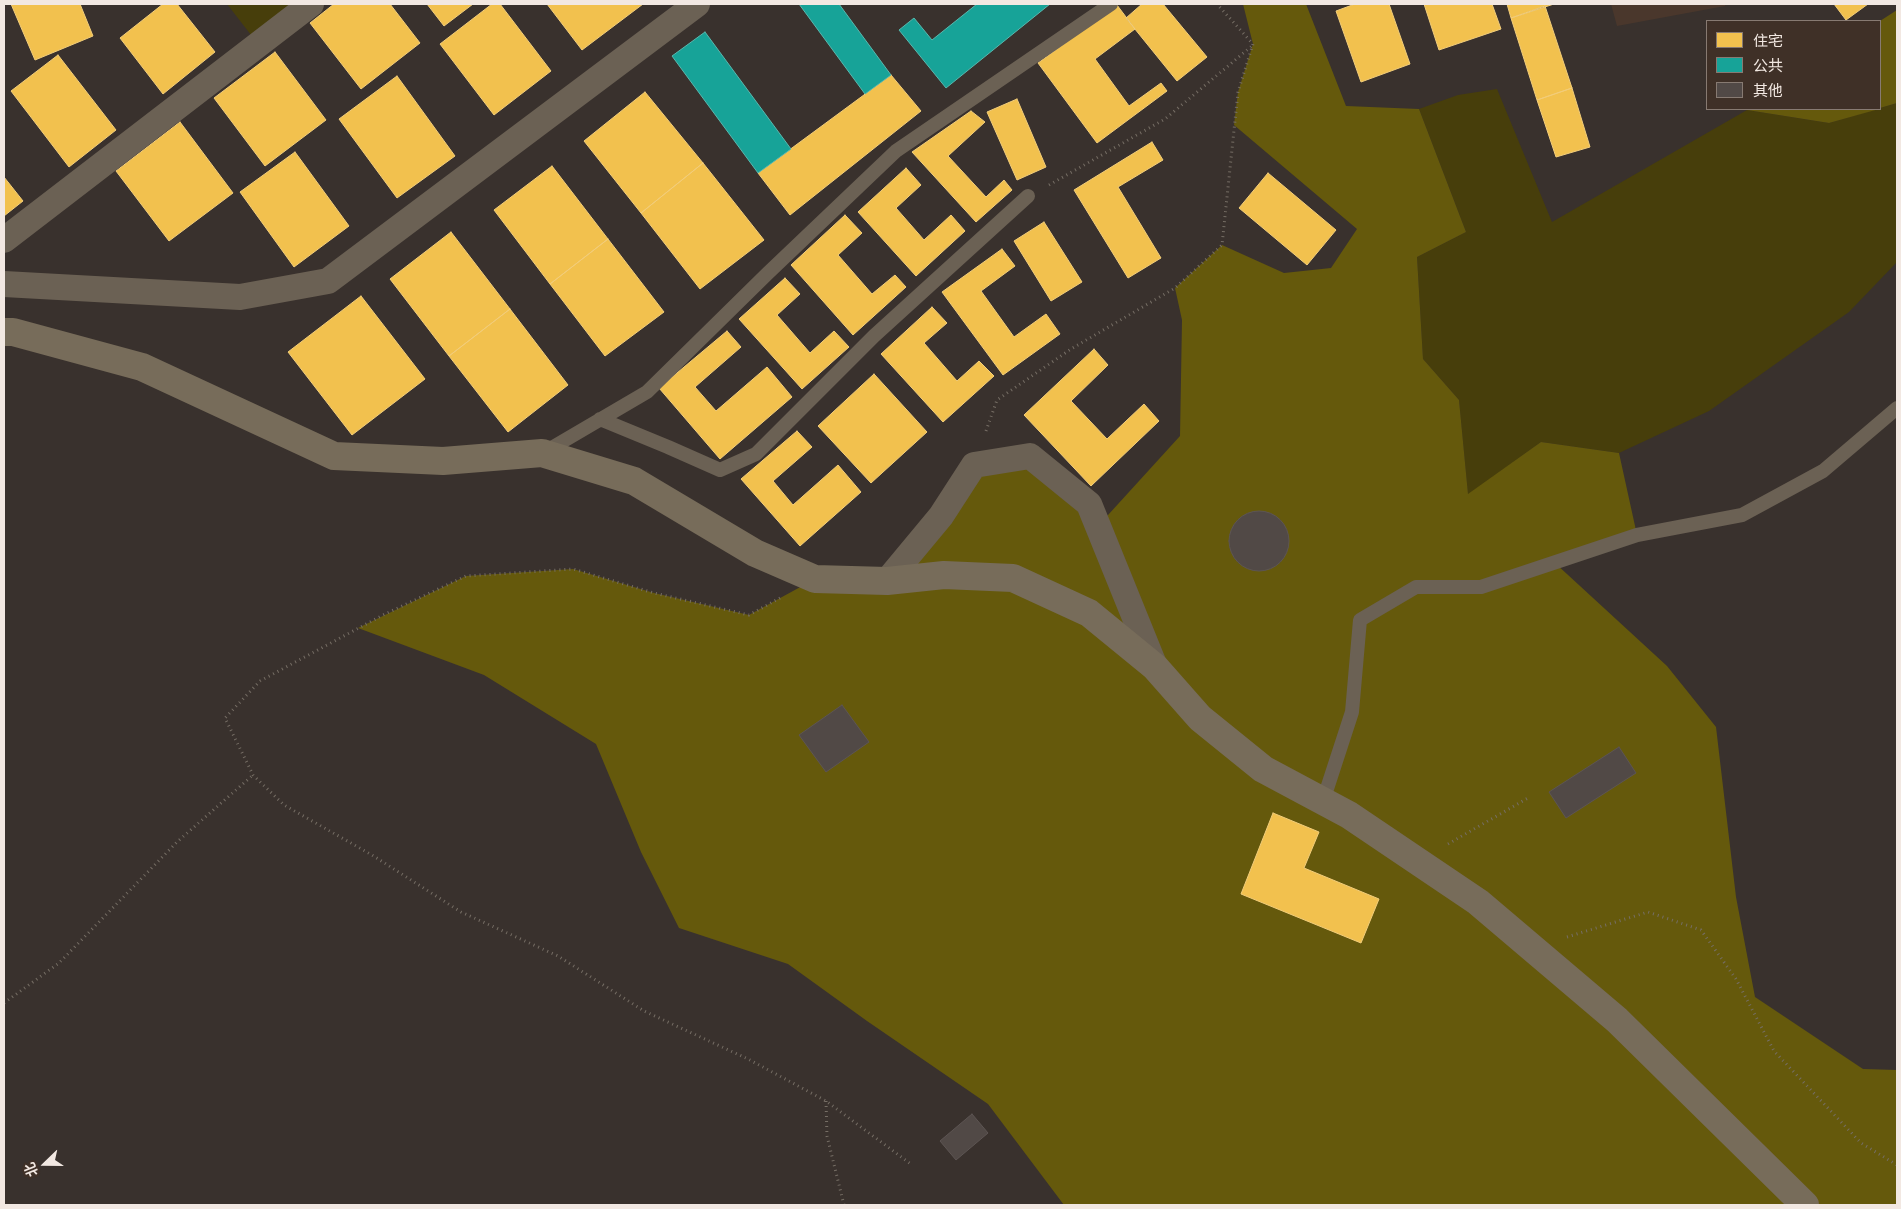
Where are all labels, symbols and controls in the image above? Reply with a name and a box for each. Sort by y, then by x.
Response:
legend [1706,20,1881,110]
text: 住宅 [1753,31,1783,49]
text: 公共 [1753,56,1783,74]
text: 其他 [1753,81,1783,99]
north arrow [20,1139,70,1189]
text: 北 [20,1160,41,1179]

